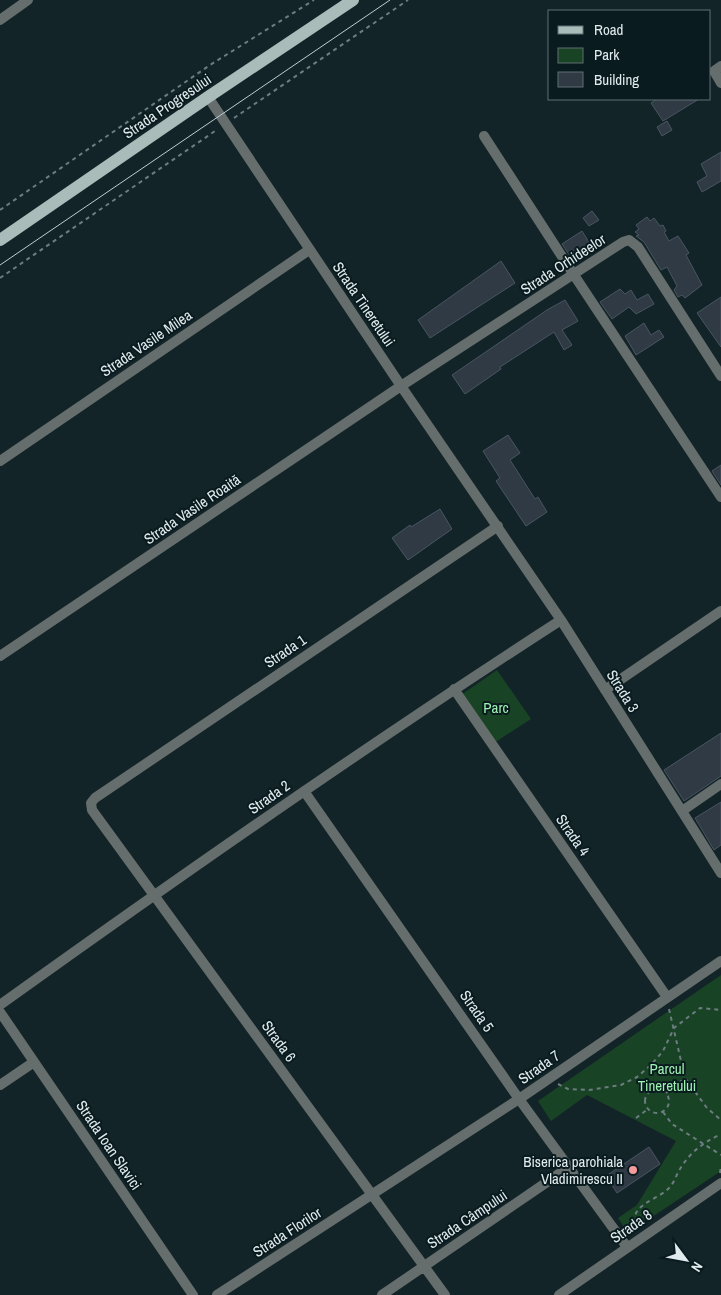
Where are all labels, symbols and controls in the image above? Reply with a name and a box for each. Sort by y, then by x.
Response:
legend [548,10,711,100]
text: Road [594,19,623,40]
text: Park [594,44,620,65]
street label: Strada Progresului [119,69,215,143]
text: Building [594,69,639,90]
street label: Strada Orhideelor [516,229,610,299]
street label: Strada Tineretului [328,258,400,350]
street label: Strada Vasile Milea [96,304,196,381]
street label: Strada Vasile Roaită [139,469,245,549]
street label: Strada 1 [260,629,310,673]
street label: Strada 3 [602,666,644,716]
park label: Parc [483,697,509,718]
street label: Strada 2 [244,775,294,819]
street label: Strada 4 [551,810,595,860]
street label: Strada 5 [455,986,499,1036]
street label: Strada 6 [257,1016,301,1066]
street label: Strada 7 [514,1045,564,1089]
park label: Parcul Tineretului [638,1058,696,1096]
street label: Strada Ioan Slavici [71,1096,147,1194]
place label: Biserica parohiala Vladimirescu II [523,1151,623,1189]
marker: Biserica parohiala Vladimirescu II [627,1164,639,1176]
street label: Strada Câmpului [423,1184,511,1254]
street label: Strada Florilor [249,1202,325,1262]
street label: Strada 8 [606,1204,656,1248]
north arrow [661,1235,711,1285]
text: N [687,1259,707,1275]

